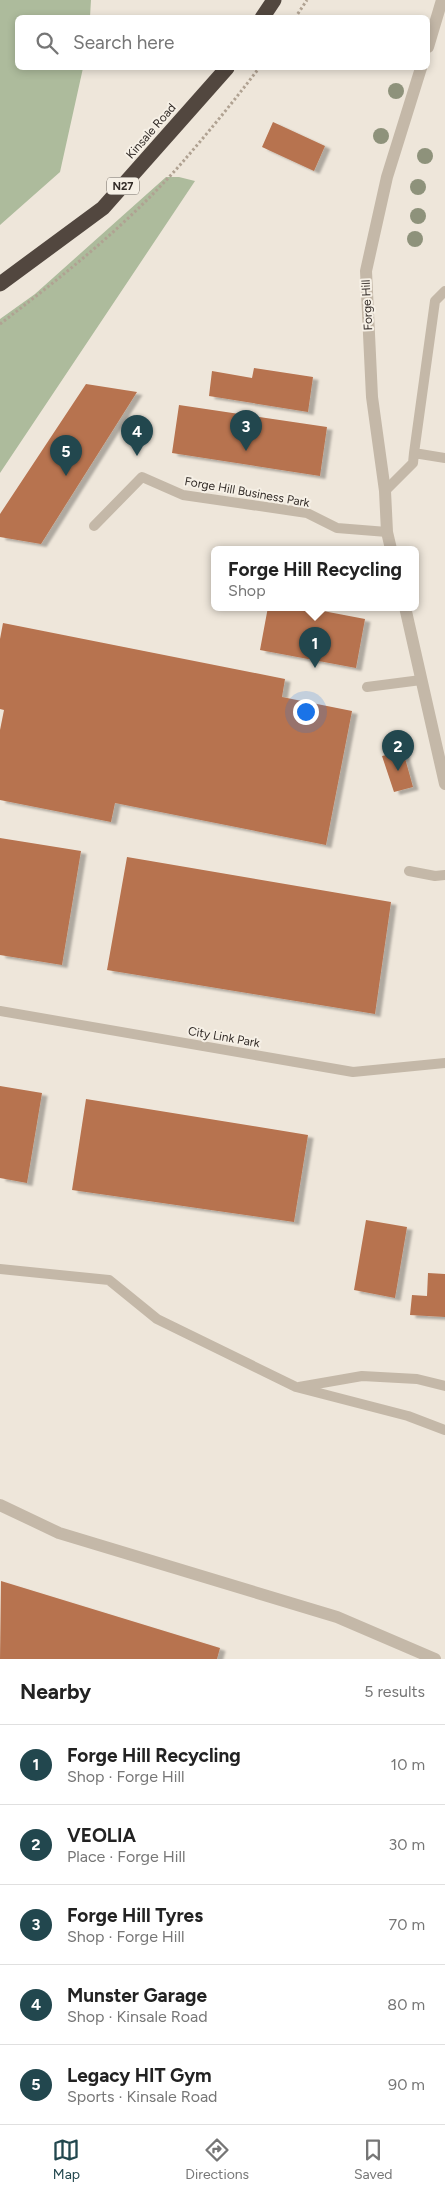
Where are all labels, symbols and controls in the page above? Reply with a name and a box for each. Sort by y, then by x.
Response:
search box [15,15,430,70]
icon: search [33,29,61,57]
text: Search here [73,31,175,54]
street label: Kinsale Road [123,101,179,161]
road number: N27 [107,178,139,195]
street label: Forge Hill [359,279,375,331]
pin: 3 [230,410,262,451]
pin: 4 [121,415,153,456]
pin: 5 [50,435,82,476]
street label: Forge Hill Business Park [183,474,311,510]
popup [211,546,419,611]
text: Forge Hill Recycling [228,558,402,581]
text: Shop [228,581,266,600]
pin: 1 [299,627,331,668]
your location [293,699,319,725]
pin: 2 [382,730,414,771]
street label: City Link Park [187,1024,261,1050]
text: Nearby [20,1679,91,1704]
text: 5 results [364,1682,425,1701]
text: Forge Hill Recycling [67,1744,241,1767]
text: 1 [33,1755,39,1774]
text: 10 m [391,1755,425,1774]
text: Shop · Forge Hill [67,1767,185,1786]
text: VEOLIA [67,1824,136,1847]
text: 2 [31,1835,41,1854]
text: 30 m [388,1835,425,1854]
text: Place · Forge Hill [67,1847,185,1866]
text: Forge Hill Tyres [67,1904,203,1927]
text: 3 [32,1915,40,1934]
text: 70 m [389,1915,425,1934]
text: Shop · Forge Hill [67,1927,185,1946]
text: Munster Garage [67,1984,207,2007]
text: 4 [31,1995,41,2014]
text: 80 m [387,1995,425,2014]
text: Shop · Kinsale Road [67,2007,208,2026]
text: Legacy HIT Gym [67,2064,212,2087]
text: 5 [31,2075,41,2094]
text: 90 m [388,2075,425,2094]
text: Sports · Kinsale Road [67,2087,218,2106]
tab: Map [52,2136,80,2183]
tab: Directions [185,2136,249,2183]
tab: Saved [354,2136,393,2183]

